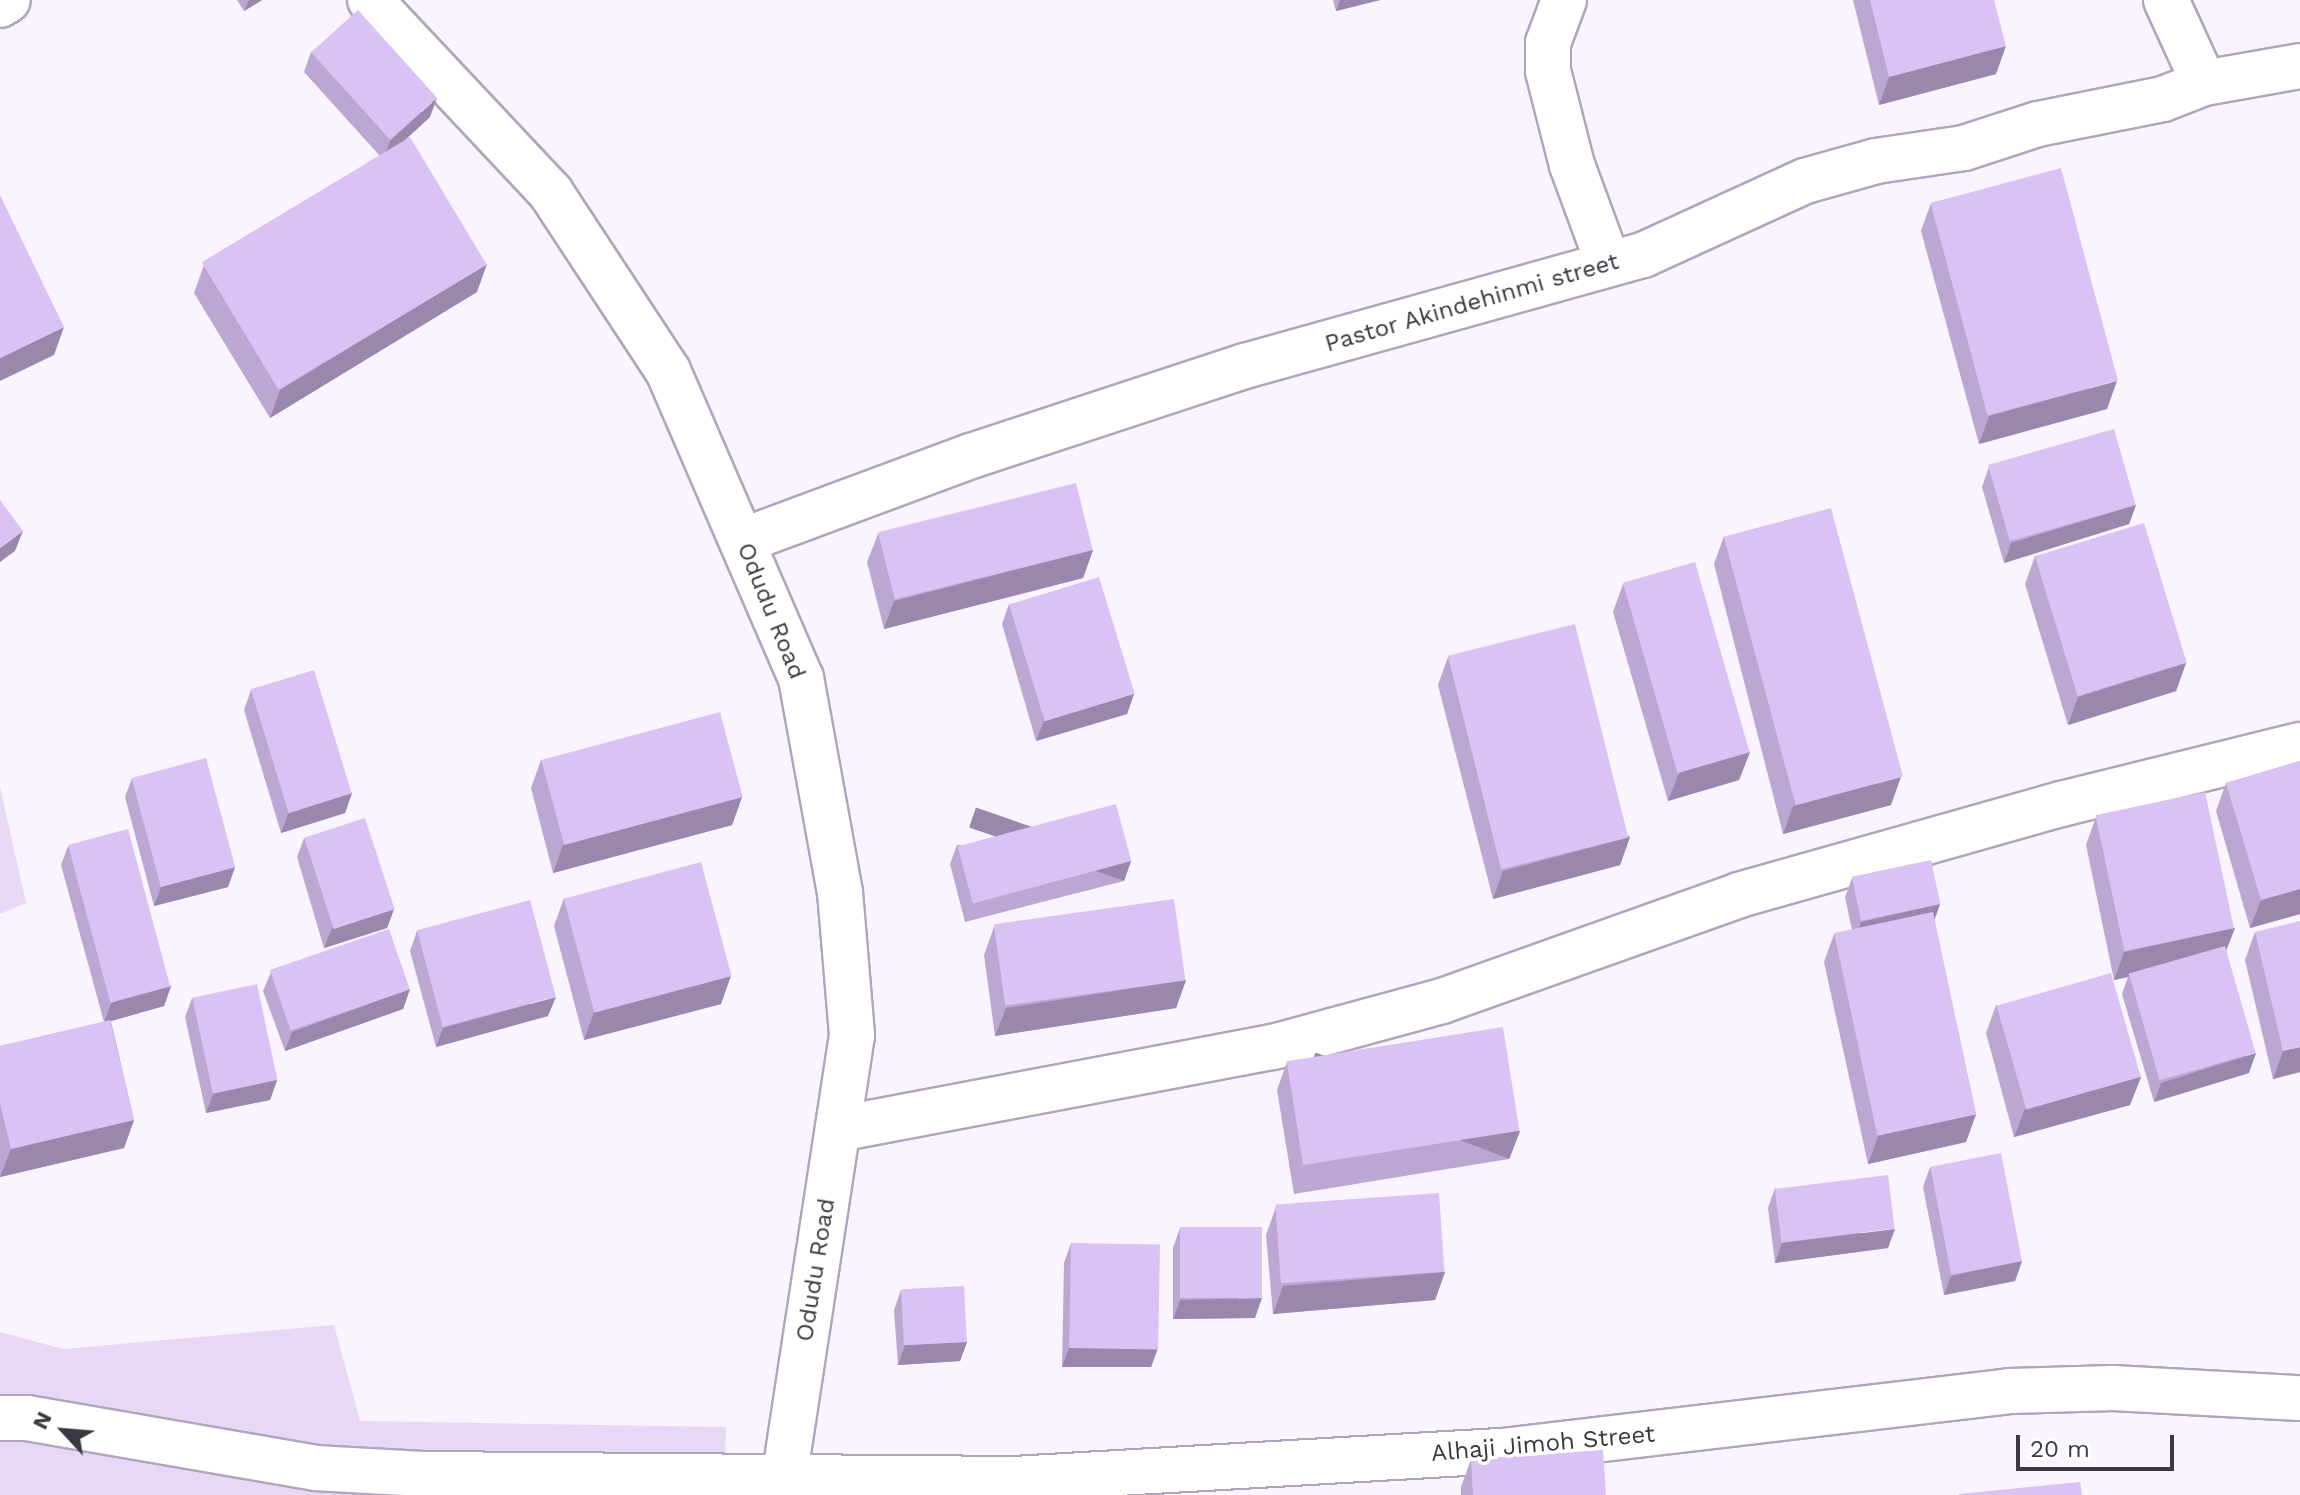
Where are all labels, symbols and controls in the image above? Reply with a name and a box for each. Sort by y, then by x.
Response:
street label: Pastor Akindehinmi street [1321,247,1623,359]
street label: Odudu Road [731,539,811,683]
street label: Odudu Road [790,1196,842,1344]
north arrow [24,1391,104,1471]
text: N [27,1407,57,1433]
scale bar [2020,1419,2178,1469]
street label: Alhaji Jimoh Street [1430,1420,1656,1468]
text: 20 m [2030,1435,2090,1463]

